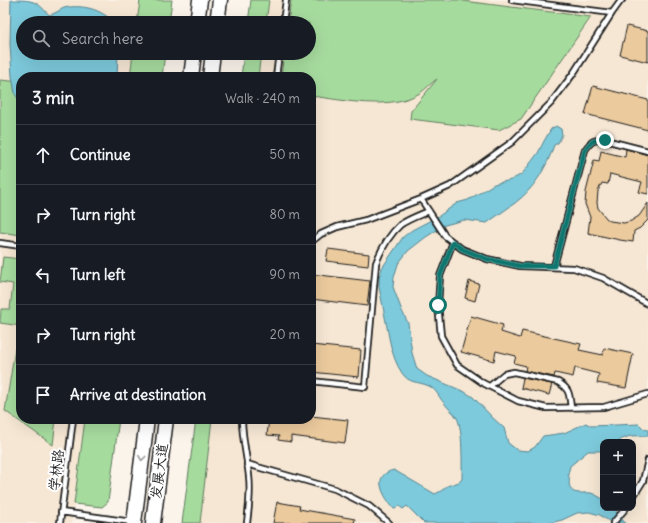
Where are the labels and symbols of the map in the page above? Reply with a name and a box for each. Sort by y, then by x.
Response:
route end [596,131,614,149]
route start [429,296,447,314]
street label: 发展大道 [147,442,171,500]
street label: 学林路 [45,448,67,492]
one-way arrow [138,455,147,461]

